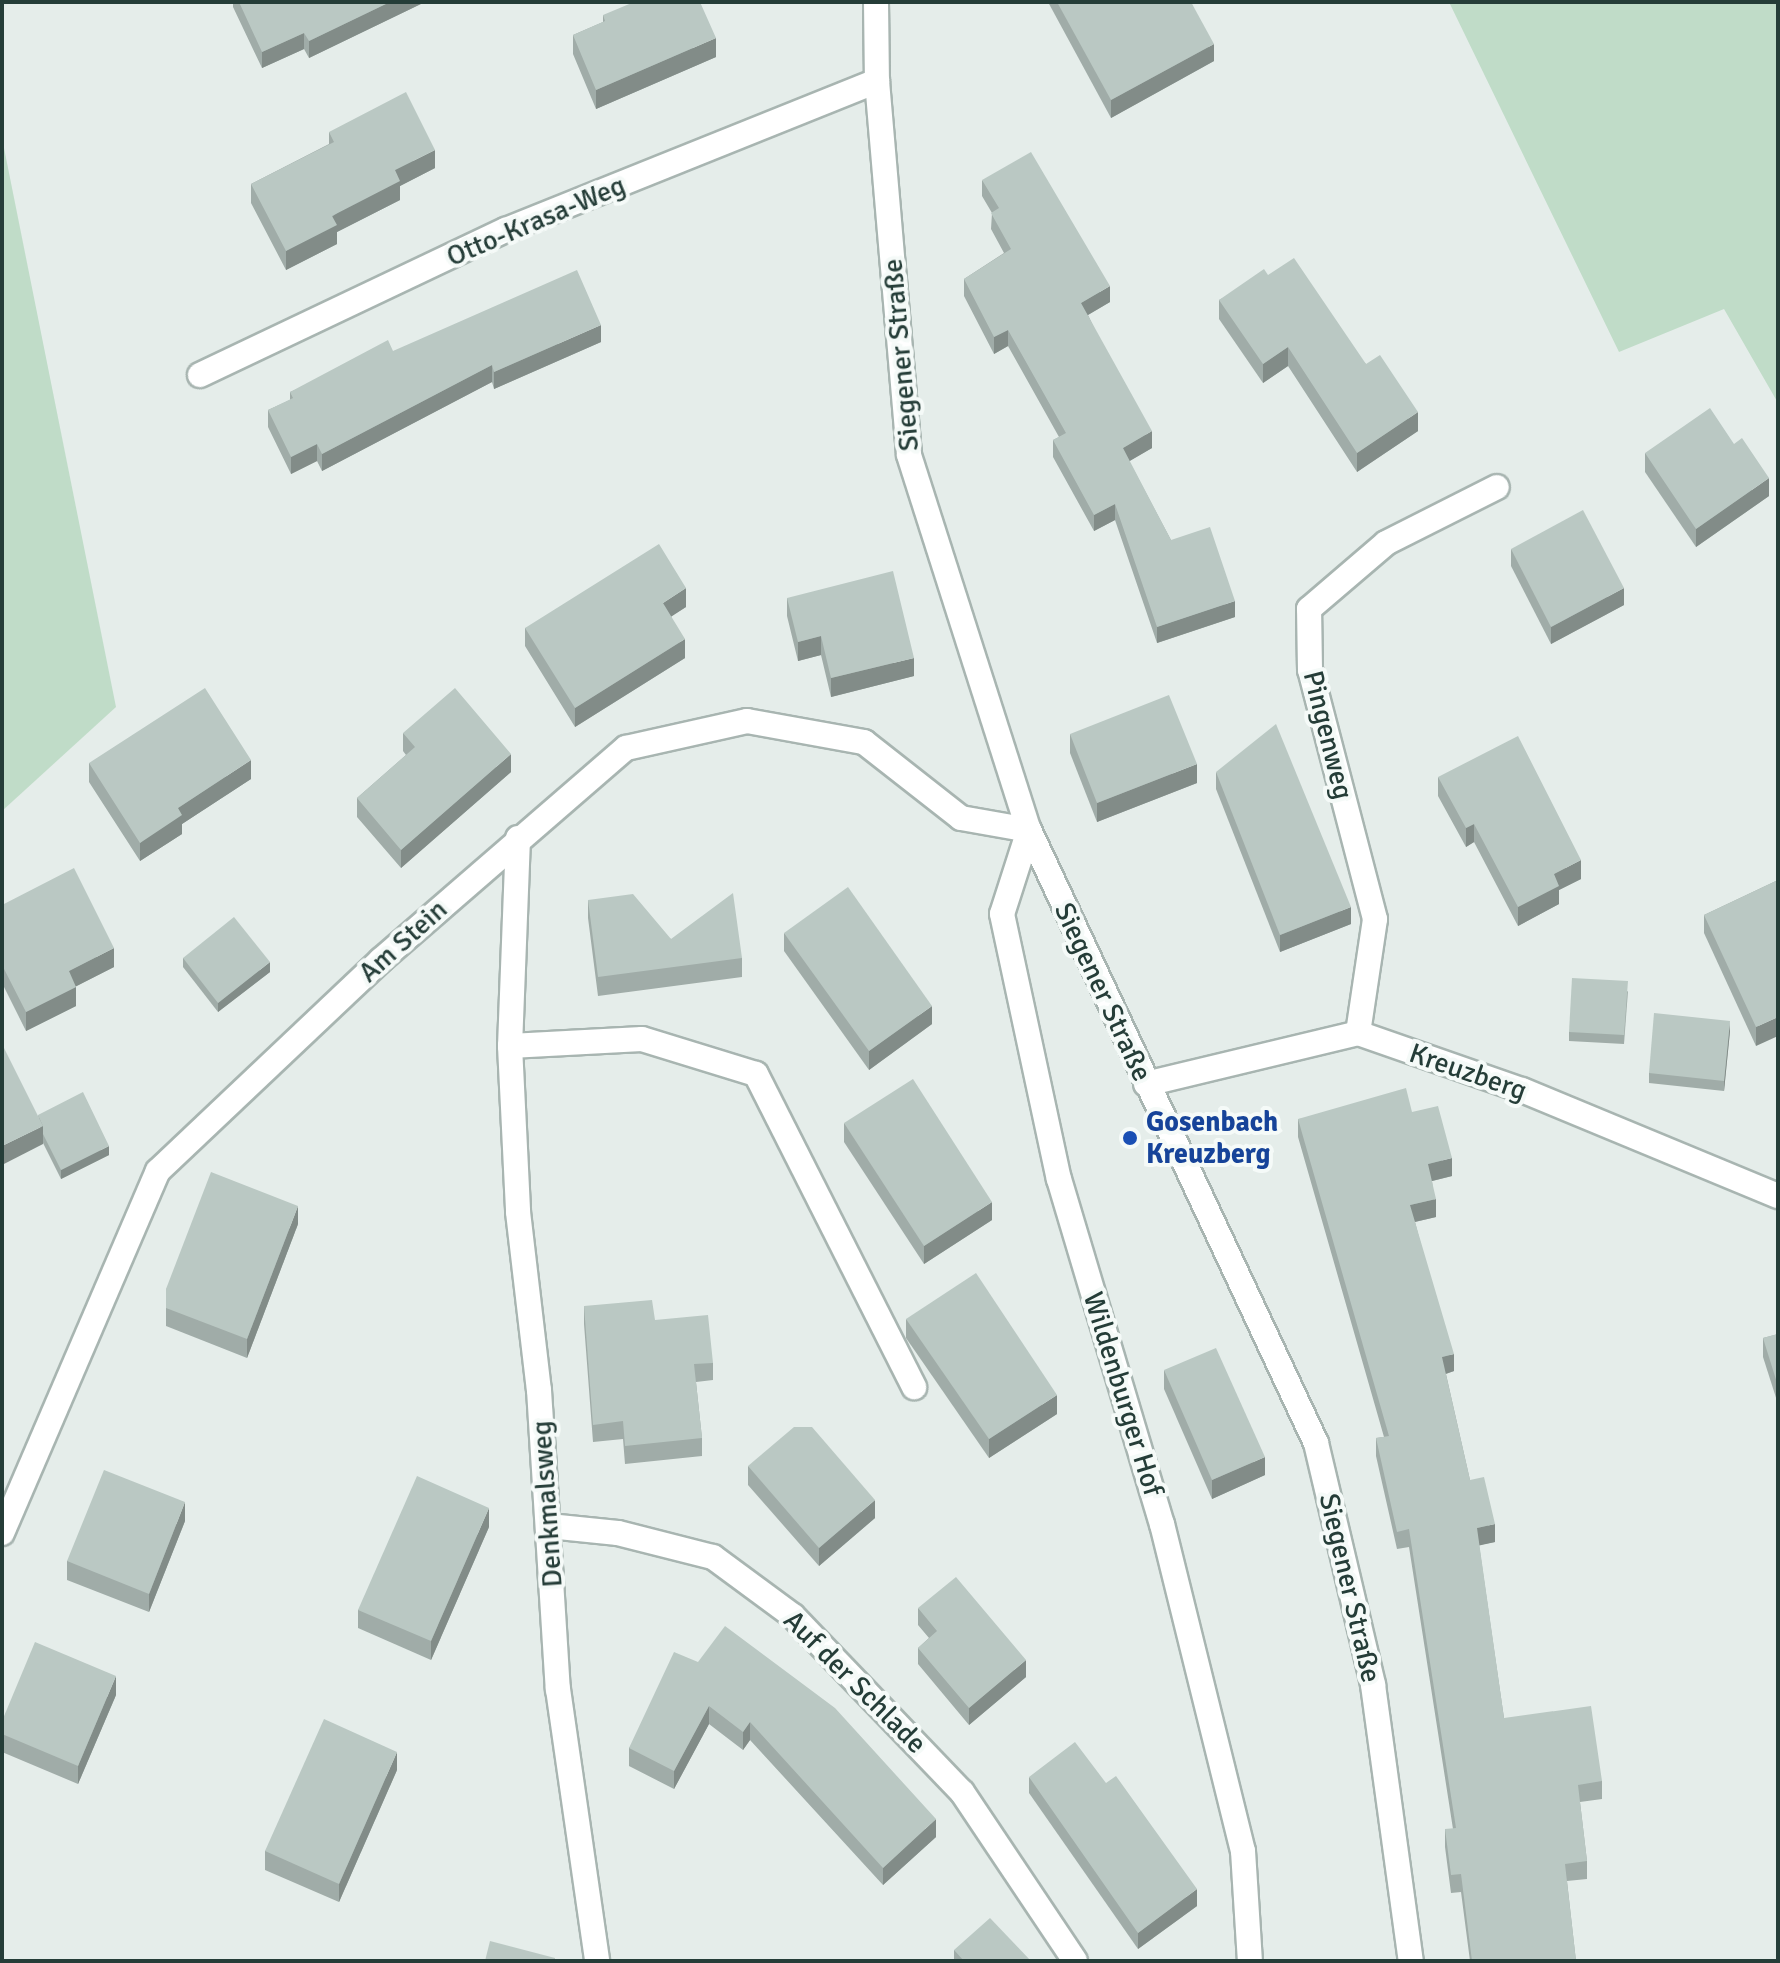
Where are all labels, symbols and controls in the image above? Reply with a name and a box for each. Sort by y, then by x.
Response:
street label: Otto-Krasa-Weg [442,168,630,274]
street label: Siegener Straße [876,257,926,453]
street label: Pingenweg [1296,667,1360,803]
street label: Am Stein [352,893,454,989]
street label: Siegener Straße [1047,897,1159,1087]
street label: Kreuzberg [1405,1036,1531,1108]
place label: Gosenbach Kreuzberg [1146,1105,1278,1171]
marker: Gosenbach Kreuzberg [1121,1129,1139,1147]
street label: Wildenburger Hof [1076,1288,1170,1500]
street label: Denkmalsweg [524,1419,570,1589]
street label: Siegener Straße [1312,1490,1388,1686]
street label: Auf der Schlade [777,1604,933,1760]

